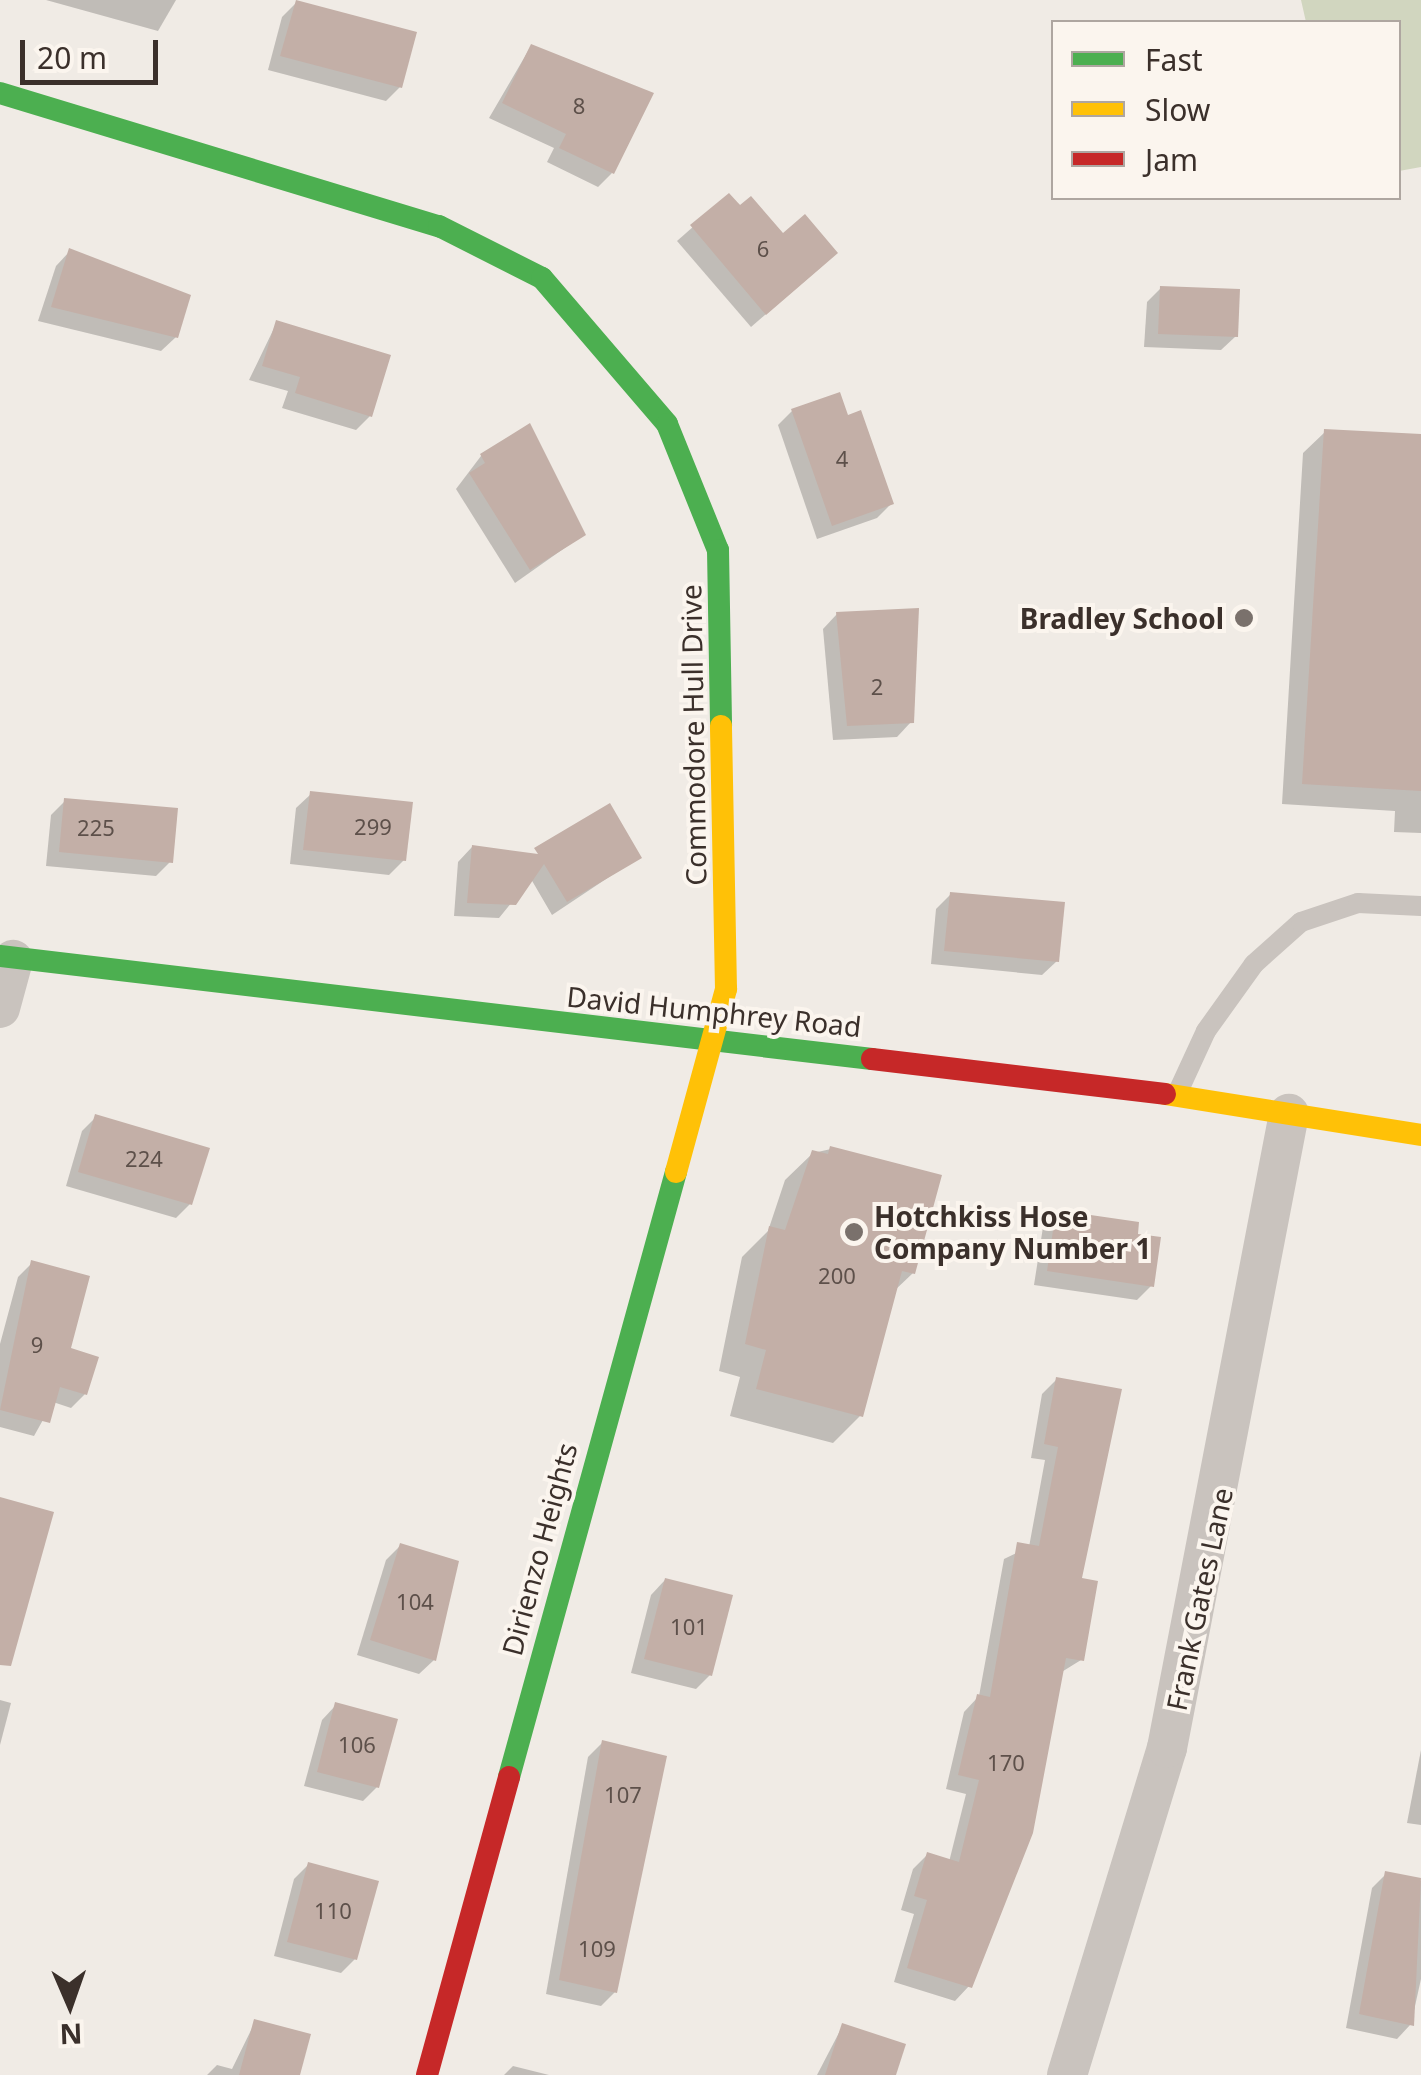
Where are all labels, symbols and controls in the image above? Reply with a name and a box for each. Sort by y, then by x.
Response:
scale bar [25,20,162,82]
legend [1051,20,1401,200]
text: 20 m [37,37,107,78]
text: Fast [1145,39,1203,80]
text: Slow [1145,89,1210,130]
house number: 8 [573,93,585,119]
text: Jam [1145,139,1198,180]
house number: 6 [757,236,769,262]
house number: 4 [836,446,848,472]
street label: Commodore Hull Drive [674,584,712,886]
place label: Bradley School [1020,601,1224,635]
marker: Bradley School [1233,607,1255,629]
house number: 2 [871,674,883,700]
house number: 299 [354,814,392,840]
house number: 225 [77,815,115,841]
street label: David Humphrey Road [565,979,863,1043]
house number: 224 [125,1146,163,1172]
place label: Hotchkiss Hose Company Number 1 [874,1199,1151,1265]
marker: Hotchkiss Hose Company Number 1 [843,1221,865,1243]
house number: 200 [818,1263,856,1289]
house number: 9 [31,1332,43,1358]
street label: Dirienzo Heights [494,1439,584,1659]
street label: Frank Gates Lane [1159,1485,1239,1713]
house number: 104 [396,1589,434,1615]
house number: 101 [670,1614,708,1640]
house number: 106 [338,1732,376,1758]
house number: 170 [987,1750,1025,1776]
house number: 107 [604,1782,642,1808]
house number: 110 [314,1898,352,1924]
house number: 109 [578,1936,616,1962]
north arrow [20,1955,120,2055]
text: N [59,2016,83,2054]

